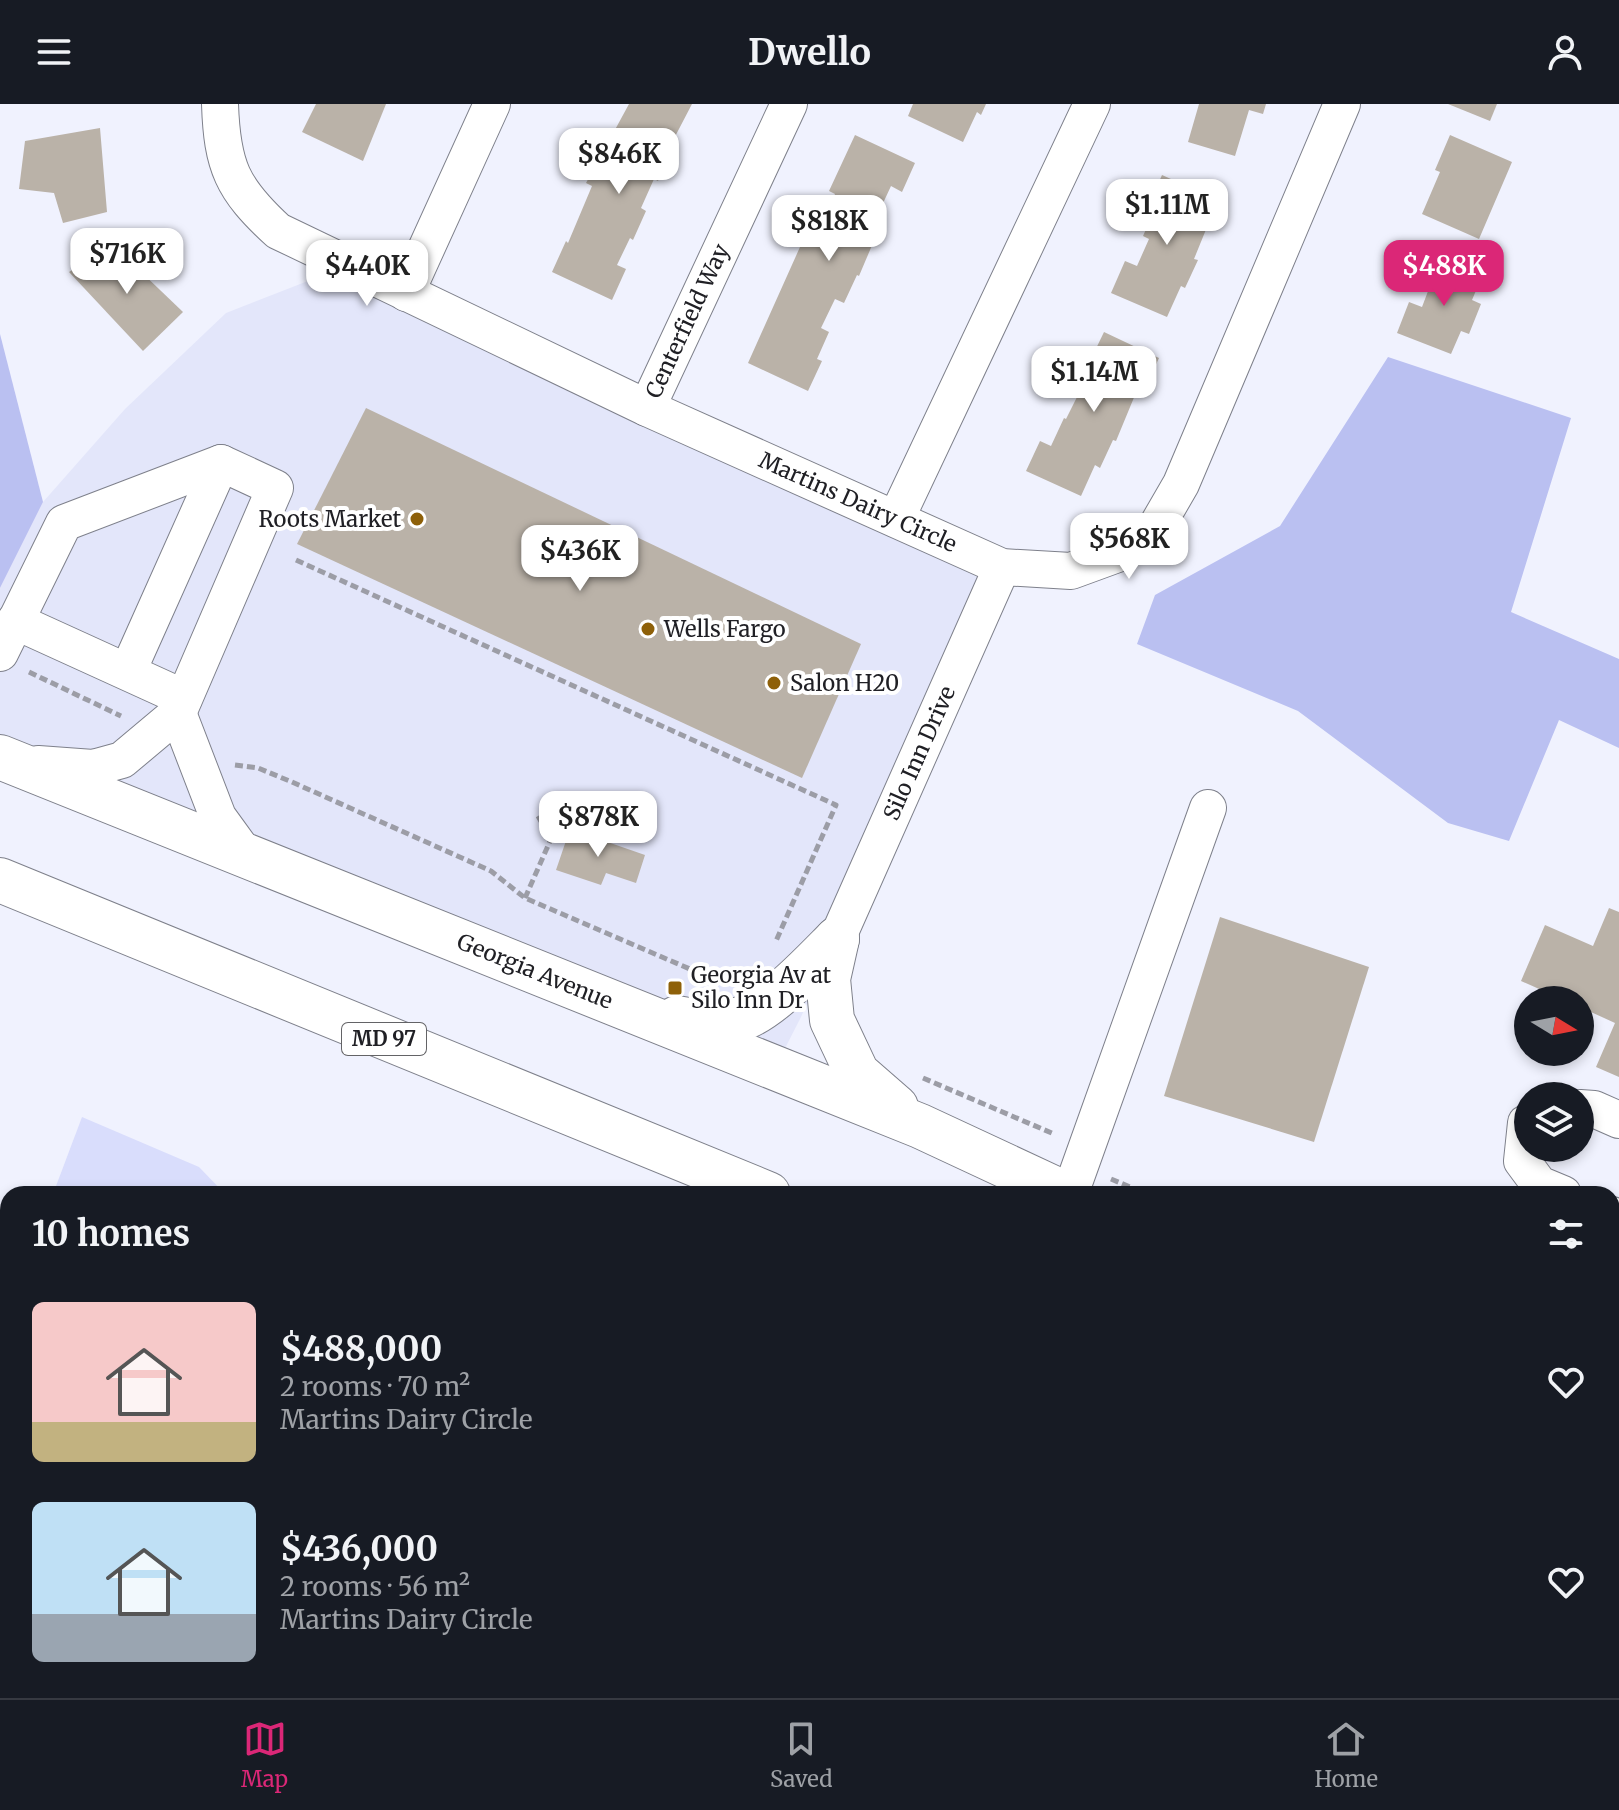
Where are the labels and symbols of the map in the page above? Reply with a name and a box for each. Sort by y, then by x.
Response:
pin: $846K [563,128,675,196]
pin: $1.11M [1102,179,1232,247]
pin: $818K [773,195,885,263]
pin: $716K [71,228,183,296]
street label: Centerfield Way [639,239,735,403]
pin: $440K [311,240,423,308]
pin: $488K [1388,240,1500,308]
pin: $1.14M [1029,346,1159,414]
street label: Martins Dairy Circle [755,446,961,558]
place label: Roots Market [259,505,401,533]
marker: Roots Market [408,510,426,528]
pin: $568K [1073,513,1185,581]
pin: $436K [524,525,636,593]
place label: Wells Fargo [663,615,786,643]
marker: Wells Fargo [639,620,657,638]
place label: Salon H20 [790,669,899,697]
marker: Salon H20 [765,674,783,692]
street label: Silo Inn Drive [877,682,961,824]
pin: $878K [542,791,654,859]
street label: Georgia Avenue [453,927,617,1015]
place label: Georgia Av at Silo Inn Dr [691,961,832,1014]
marker: Georgia Av at Silo Inn Dr [666,979,684,997]
north arrow [1514,986,1594,1066]
road number: MD 97 [342,1023,426,1055]

